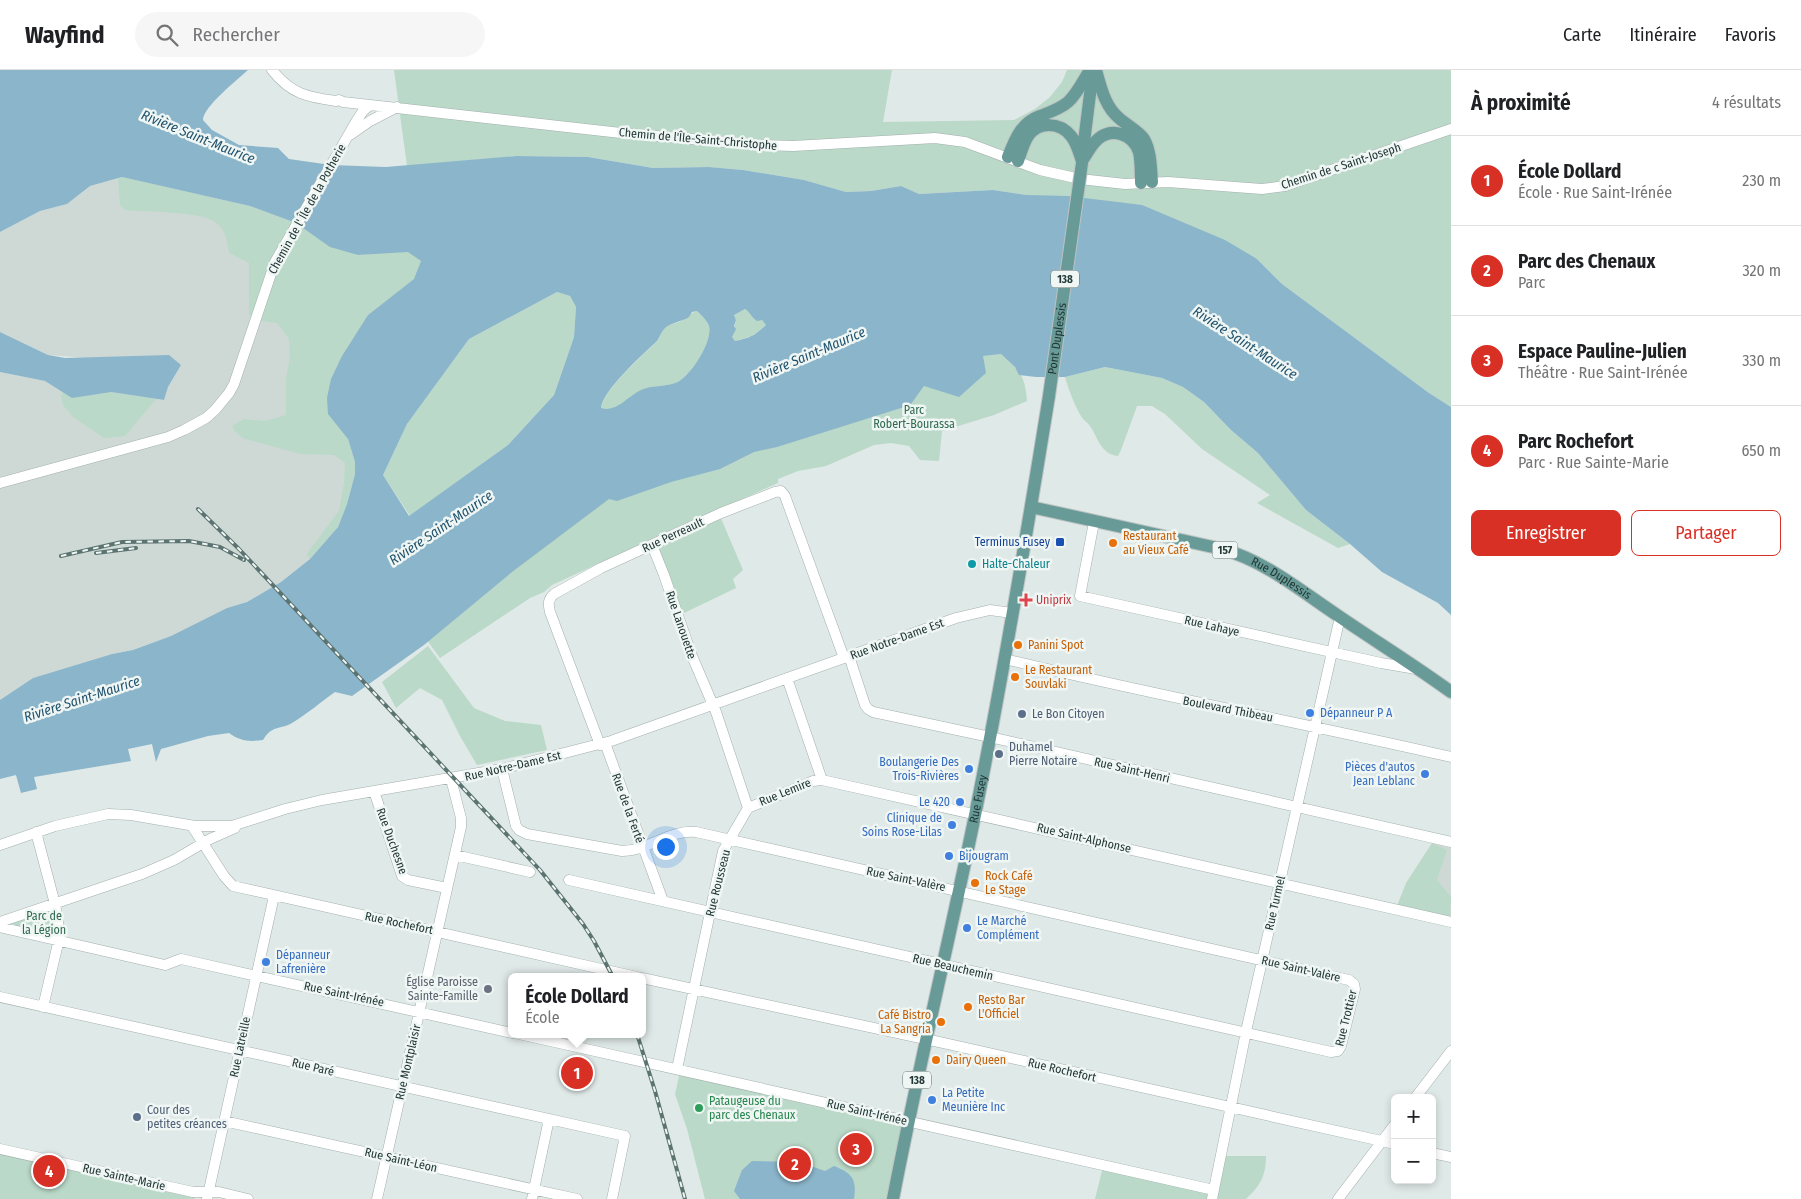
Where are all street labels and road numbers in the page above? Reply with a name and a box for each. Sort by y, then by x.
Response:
street label: Chemin de l'Île-Saint-Christophe [618,124,778,153]
street label: Chemin de c Saint-Joseph [1279,140,1403,192]
street label: Chemin de l' Île de la Potherie [264,141,349,276]
road number: 138 [1051,270,1079,288]
street label: Pont Duplessis [1045,302,1069,375]
street label: Rue Perreault [640,515,706,555]
road number: 157 [1212,542,1238,558]
street label: Rue Duplessis [1249,554,1314,602]
street label: Rue Lanouette [663,589,699,661]
street label: Rue Lahaye [1183,613,1241,639]
street label: Rue Notre-Dame Est [848,616,946,662]
street label: Boulevard Thibeau [1182,693,1274,725]
street label: Rue Notre-Dame Est [463,748,563,784]
street label: Rue Saint-Henri [1093,754,1171,786]
street label: Rue de la Ferté [609,771,647,845]
street label: Rue Fusey [967,773,990,824]
street label: Rue Lemire [757,775,813,809]
street label: Rue Duchesne [374,806,411,876]
street label: Rue Saint-Alphonse [1035,820,1133,856]
street label: Rue Rousseau [703,848,733,918]
street label: Rue Saint-Valère [865,864,947,894]
street label: Rue Turmel [1262,874,1288,932]
street label: Rue Rochefort [364,909,435,937]
street label: Rue Beauchemin [911,951,995,983]
street label: Rue Saint-Valère [1260,953,1342,985]
street label: Rue Saint-Irénée [303,979,385,1009]
street label: Rue Trottier [1332,987,1360,1048]
street label: Rue Latreille [227,1015,253,1079]
street label: Rue Montplaisir [392,1022,424,1101]
street label: Rue Paré [291,1055,336,1079]
street label: Rue Rochefort [1027,1055,1098,1085]
road number: 138 [903,1072,931,1088]
street label: Rue Saint-Irénée [826,1096,908,1128]
street label: Rue Saint-Léon [363,1145,439,1175]
street label: Rue Sainte-Marie [81,1161,167,1193]

